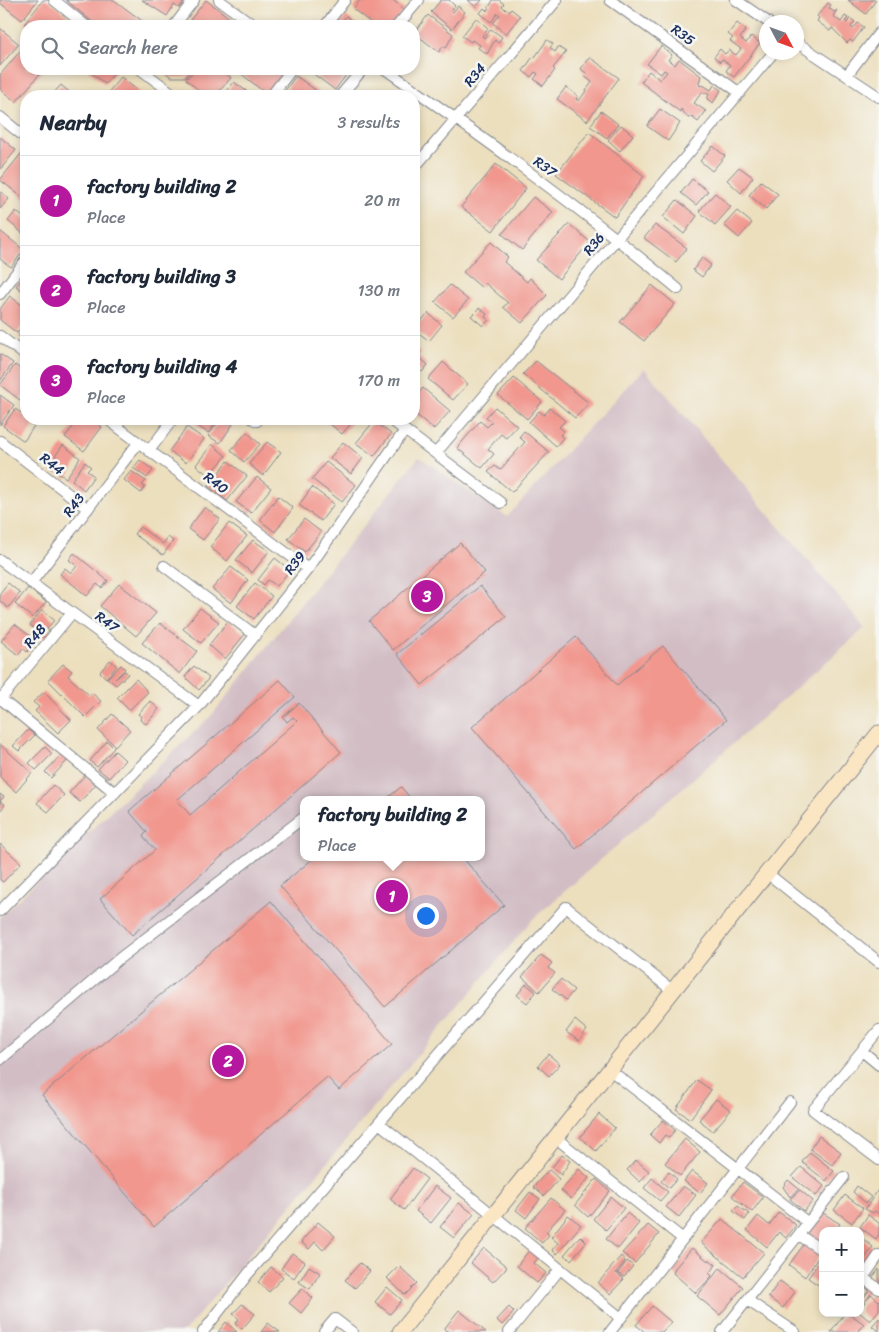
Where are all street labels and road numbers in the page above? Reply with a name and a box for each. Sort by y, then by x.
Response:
street label: R35 [666,18,701,53]
street label: R34 [457,57,493,93]
street label: R37 [528,150,563,185]
street label: R36 [577,227,611,261]
street label: R44 [34,446,70,482]
street label: R40 [198,465,234,501]
street label: R43 [57,487,92,522]
street label: R39 [278,545,313,580]
street label: R47 [89,604,125,640]
street label: R48 [17,618,53,654]

